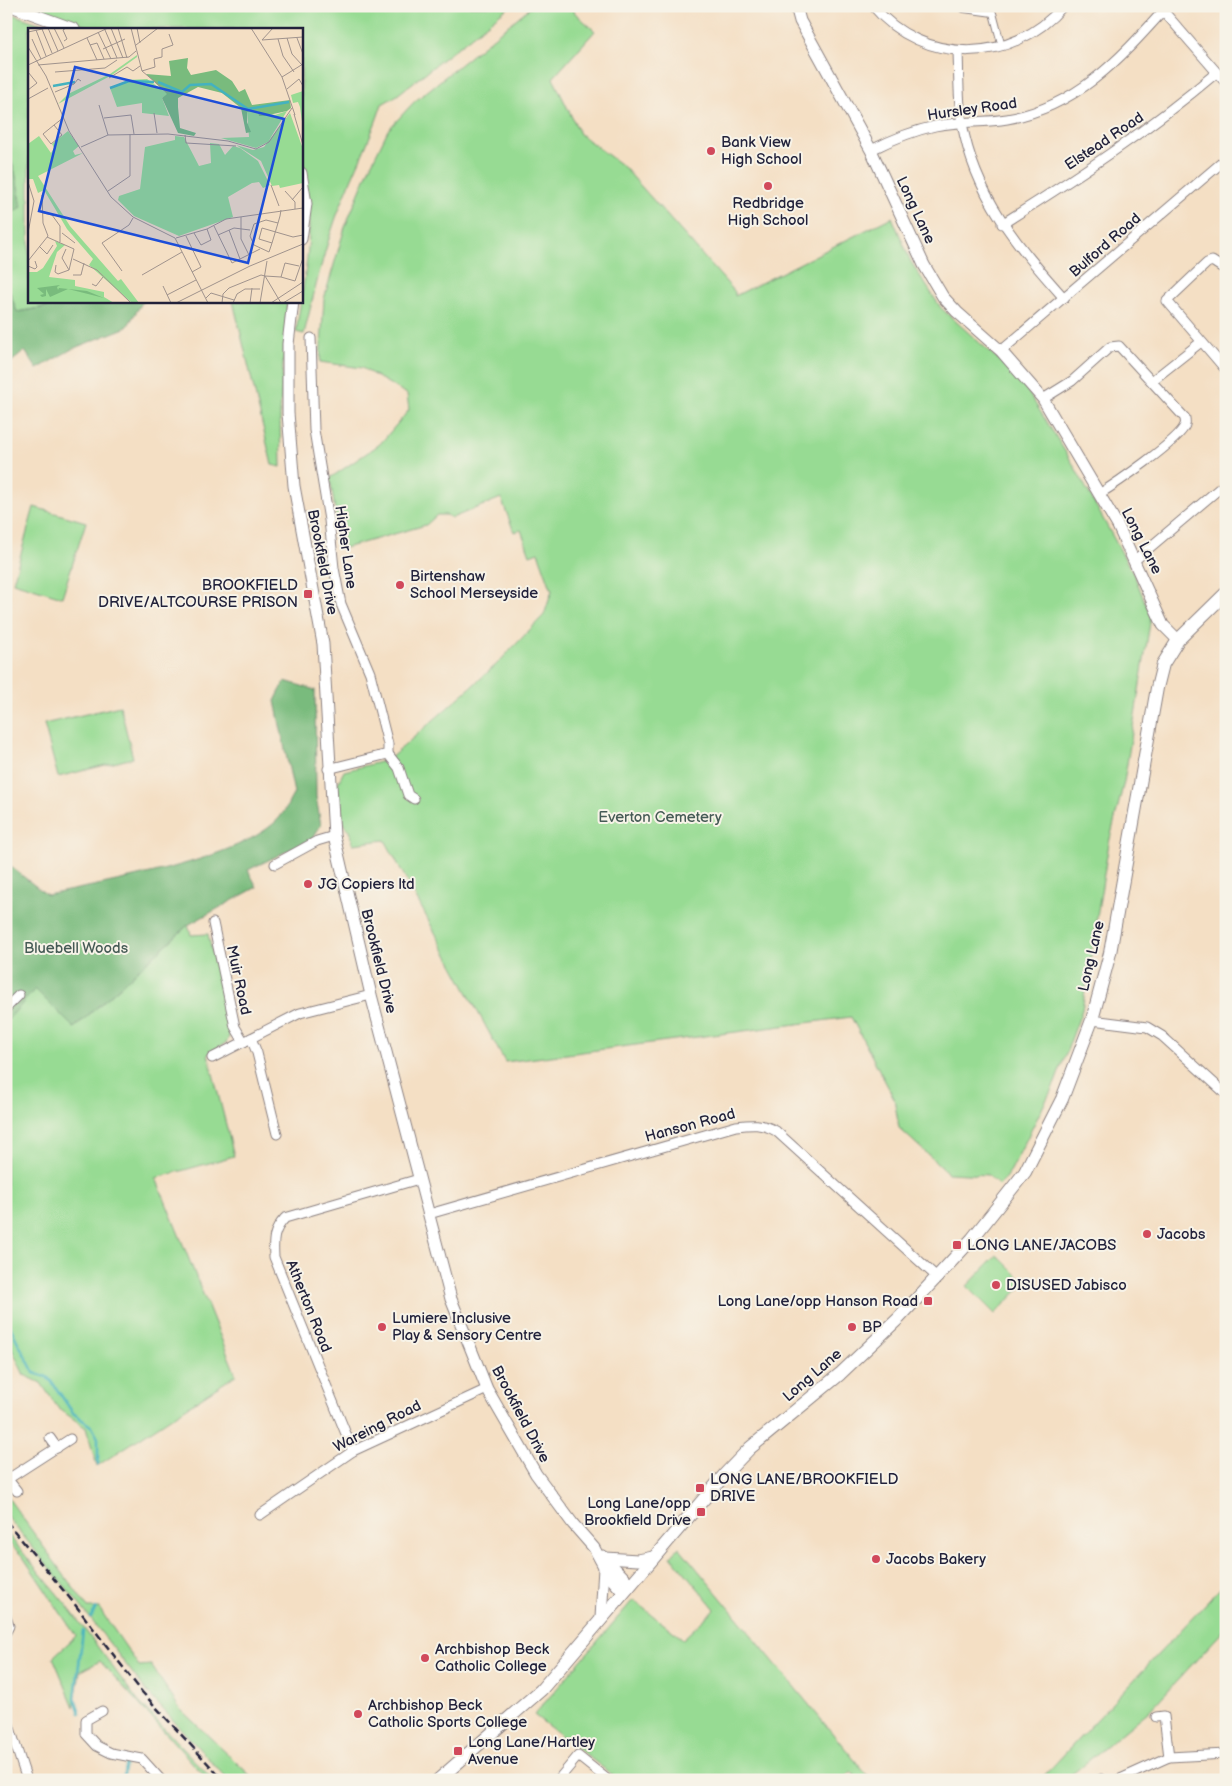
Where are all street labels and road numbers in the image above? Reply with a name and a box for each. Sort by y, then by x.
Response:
street label: Hursley Road [926,94,1018,125]
street label: Elstead Road [1061,108,1147,175]
street label: Long Lane [892,174,939,247]
street label: Bulford Road [1066,209,1145,282]
street label: Higher Lane [330,504,361,590]
street label: Long Lane [1117,505,1166,578]
street label: Brookfield Drive [303,508,342,617]
street label: Brookfield Drive [356,907,401,1015]
street label: Long Lane [1074,919,1109,993]
street label: Muir Road [222,944,255,1017]
street label: Hanson Road [643,1104,737,1147]
street label: Atherton Road [281,1257,336,1355]
street label: Long Lane [779,1345,846,1406]
street label: Brookfield Drive [487,1362,554,1466]
street label: Wareing Road [330,1396,424,1457]

